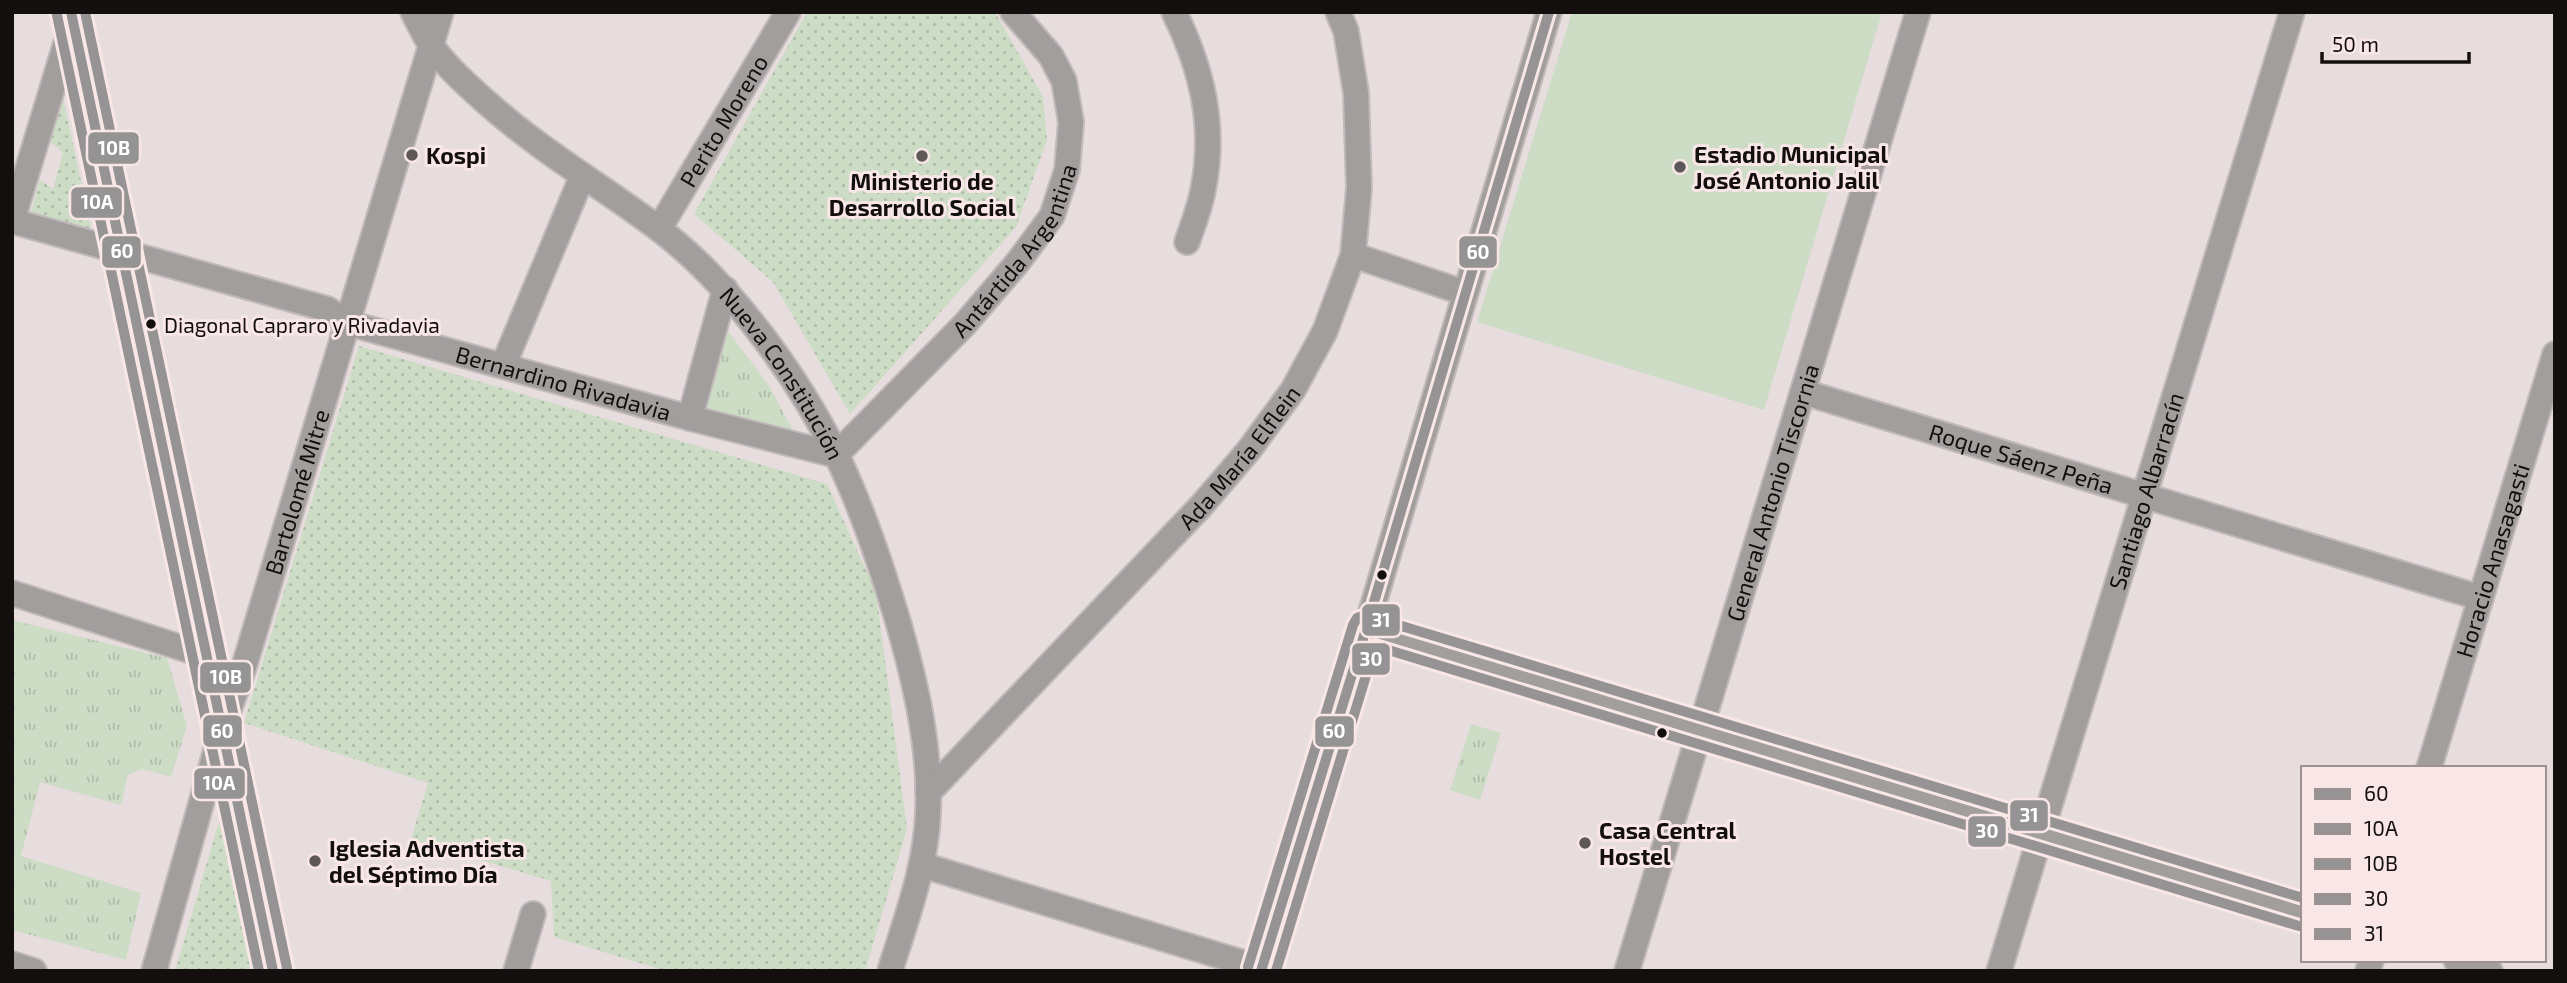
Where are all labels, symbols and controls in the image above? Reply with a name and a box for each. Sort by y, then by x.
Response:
scale bar [2322,21,2469,65]
text: 50 m [2332,31,2379,56]
street label: Perito Moreno [673,50,773,192]
line badge: 10B [87,131,140,165]
text: 10B [98,136,130,159]
place label: Estadio Municipal José Antonio Jalil [1694,140,1888,194]
place label: Kospi [426,141,486,169]
marker: Kospi [404,147,420,163]
marker: Ministerio de Desarrollo Social [914,148,930,164]
marker: Estadio Municipal José Antonio Jalil [1672,159,1688,175]
street label: Antártida Argentina [946,160,1082,343]
place label: Ministerio de Desarrollo Social [829,167,1016,221]
line badge: 10A [70,186,123,219]
text: 10A [81,190,114,213]
line badge: 60 [101,235,142,269]
line badge: 60 [1458,235,1498,269]
text: 60 [110,239,134,262]
text: 60 [1466,240,1490,263]
street label: Nueva Constitución [714,281,850,464]
place label: Diagonal Capraro y Rivadavia [164,312,440,337]
marker: Diagonal Capraro y Rivadavia [144,317,158,331]
street label: Bernardino Rivadavia [453,340,674,426]
street label: General Antonio Tiscornia [1720,360,1824,625]
street label: Ada María Elflein [1172,380,1306,535]
street label: Santiago Albarracín [2102,389,2189,593]
street label: Bartolomé Mitre [258,406,335,578]
street label: Roque Sáenz Peña [1926,417,2117,499]
street label: Horacio Anasagasti [2450,460,2535,661]
unlabelled marker [1375,568,1389,582]
line badge: 31 [1361,603,1401,637]
text: 31 [1372,608,1390,631]
line badge: 30 [1351,642,1391,676]
text: 30 [1360,647,1382,670]
line badge: 10B [199,661,252,694]
text: 10B [210,665,242,688]
line badge: 60 [202,714,243,748]
line badge: 60 [1314,715,1355,748]
text: 60 [210,719,234,742]
text: 60 [1322,719,1346,742]
unlabelled marker [1655,726,1669,740]
legend [2301,766,2546,962]
line badge: 10A [193,767,246,800]
text: 10A [203,771,236,794]
text: 60 [2364,780,2389,805]
line badge: 31 [2009,799,2049,832]
text: 31 [2020,803,2038,826]
line badge: 30 [1967,815,2007,848]
text: 10A [2364,815,2398,840]
place label: Casa Central Hostel [1599,816,1737,870]
text: 30 [1976,819,1998,842]
place label: Iglesia Adventista del Séptimo Día [329,834,525,888]
marker: Casa Central Hostel [1577,835,1593,851]
text: 10B [2364,850,2398,875]
marker: Iglesia Adventista del Séptimo Día [307,853,323,869]
text: 30 [2364,885,2388,910]
text: 31 [2364,920,2384,945]

